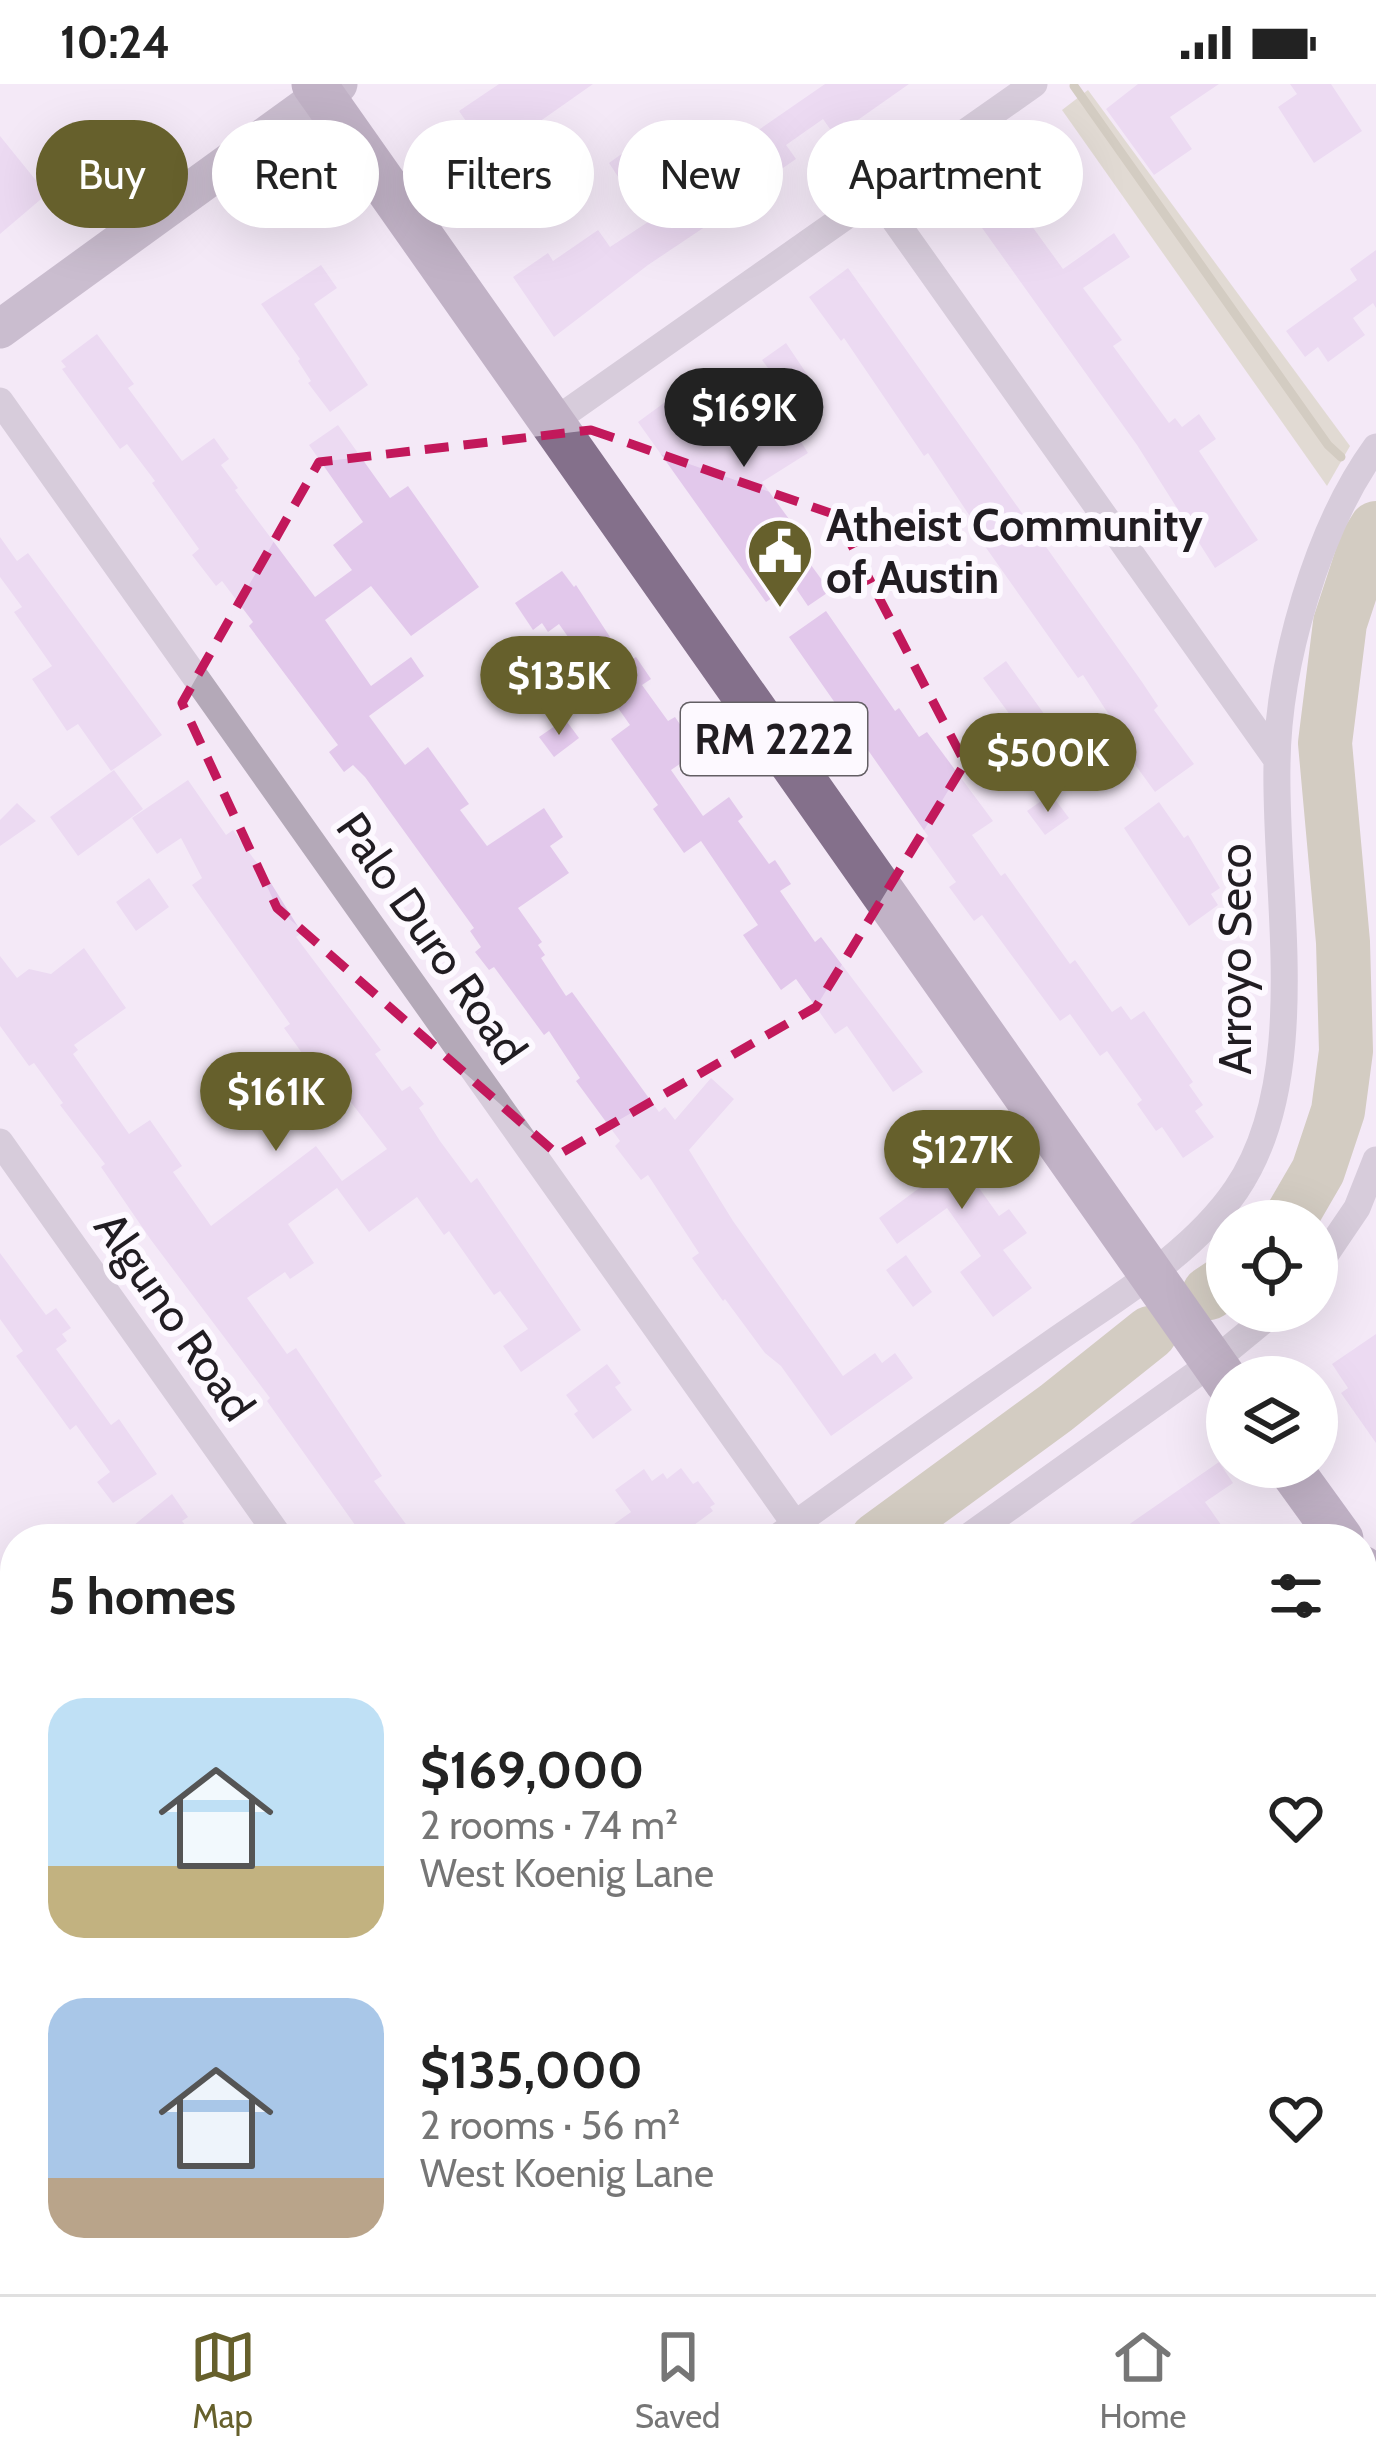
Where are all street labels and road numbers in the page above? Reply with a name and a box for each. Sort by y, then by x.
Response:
road number: RM 2222 [681,703,867,775]
street label: Palo Duro Road [326,802,538,1074]
street label: Arroyo Seco [1208,843,1262,1075]
street label: Alguno Road [84,1202,266,1430]

